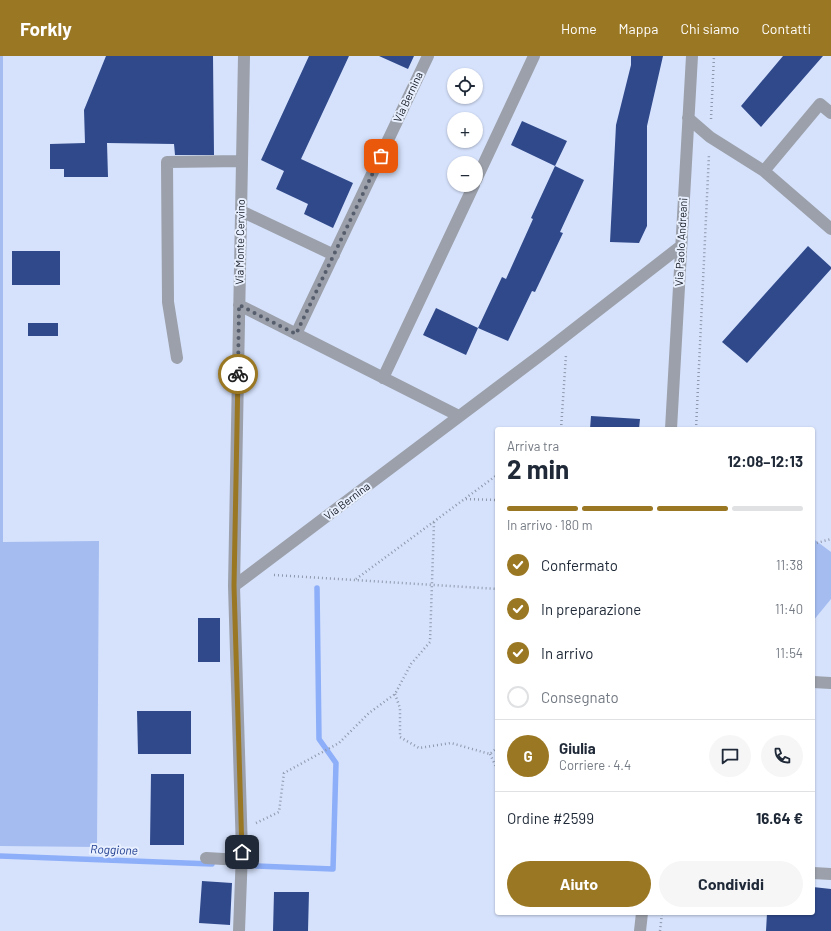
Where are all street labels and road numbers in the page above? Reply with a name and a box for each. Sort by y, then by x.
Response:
street label: Via Bernina [390,70,425,124]
street label: Via Paolo Andreani [672,197,689,287]
street label: Via Monte Cervino [232,199,247,285]
street label: Via Bernina [321,479,372,522]

